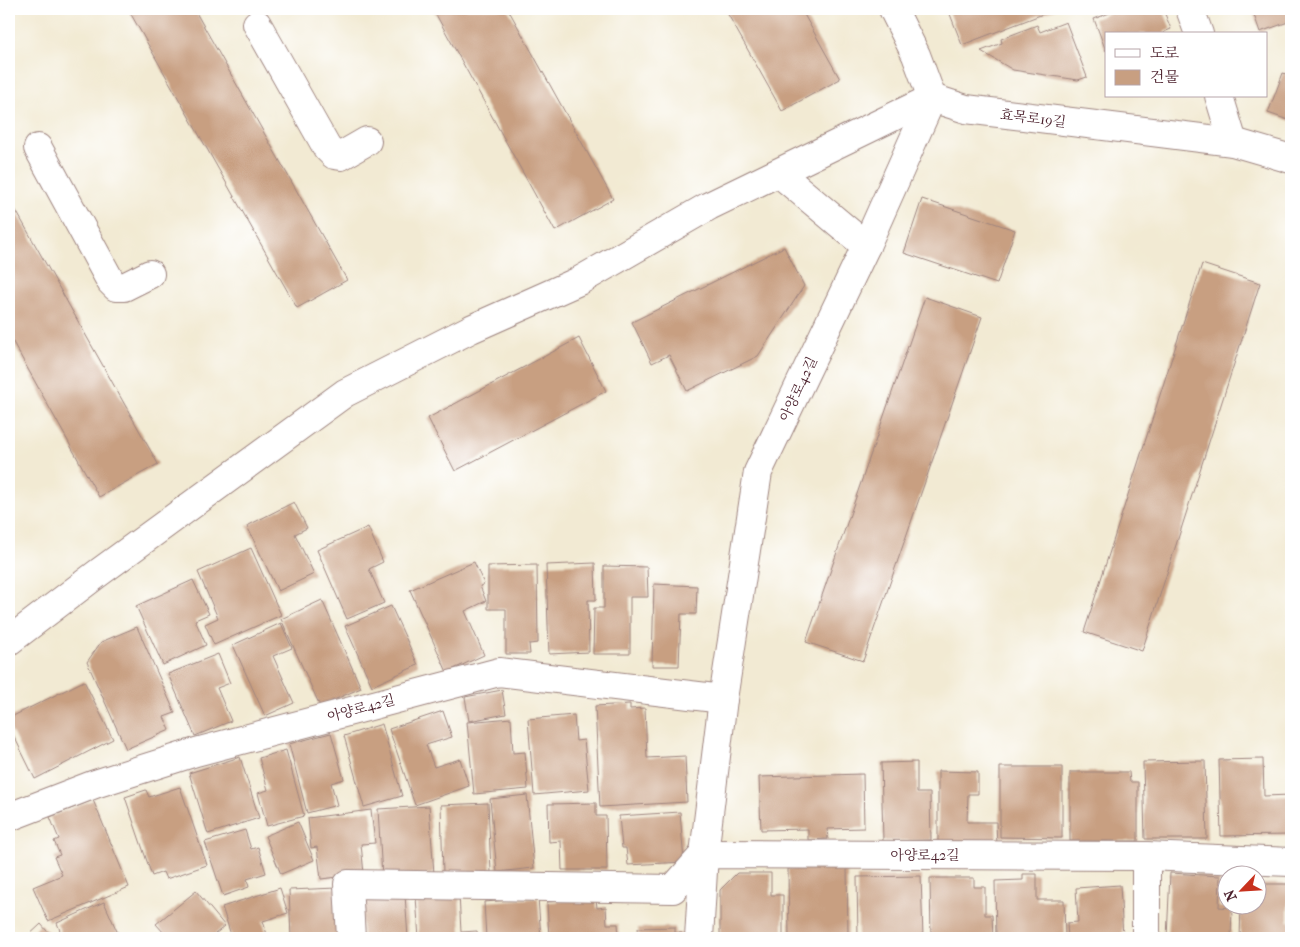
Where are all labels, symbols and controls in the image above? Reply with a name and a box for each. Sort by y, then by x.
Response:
legend [1105,32,1268,98]
text: 도로 [1150,44,1179,62]
text: 건물 [1150,68,1179,86]
street label: 효목로19길 [999,106,1067,131]
street label: 아양로42길 [776,354,821,424]
street label: 아양로42길 [325,691,397,726]
street label: 아양로42길 [890,847,960,864]
north arrow [1218,864,1268,914]
text: N [1221,887,1241,904]

